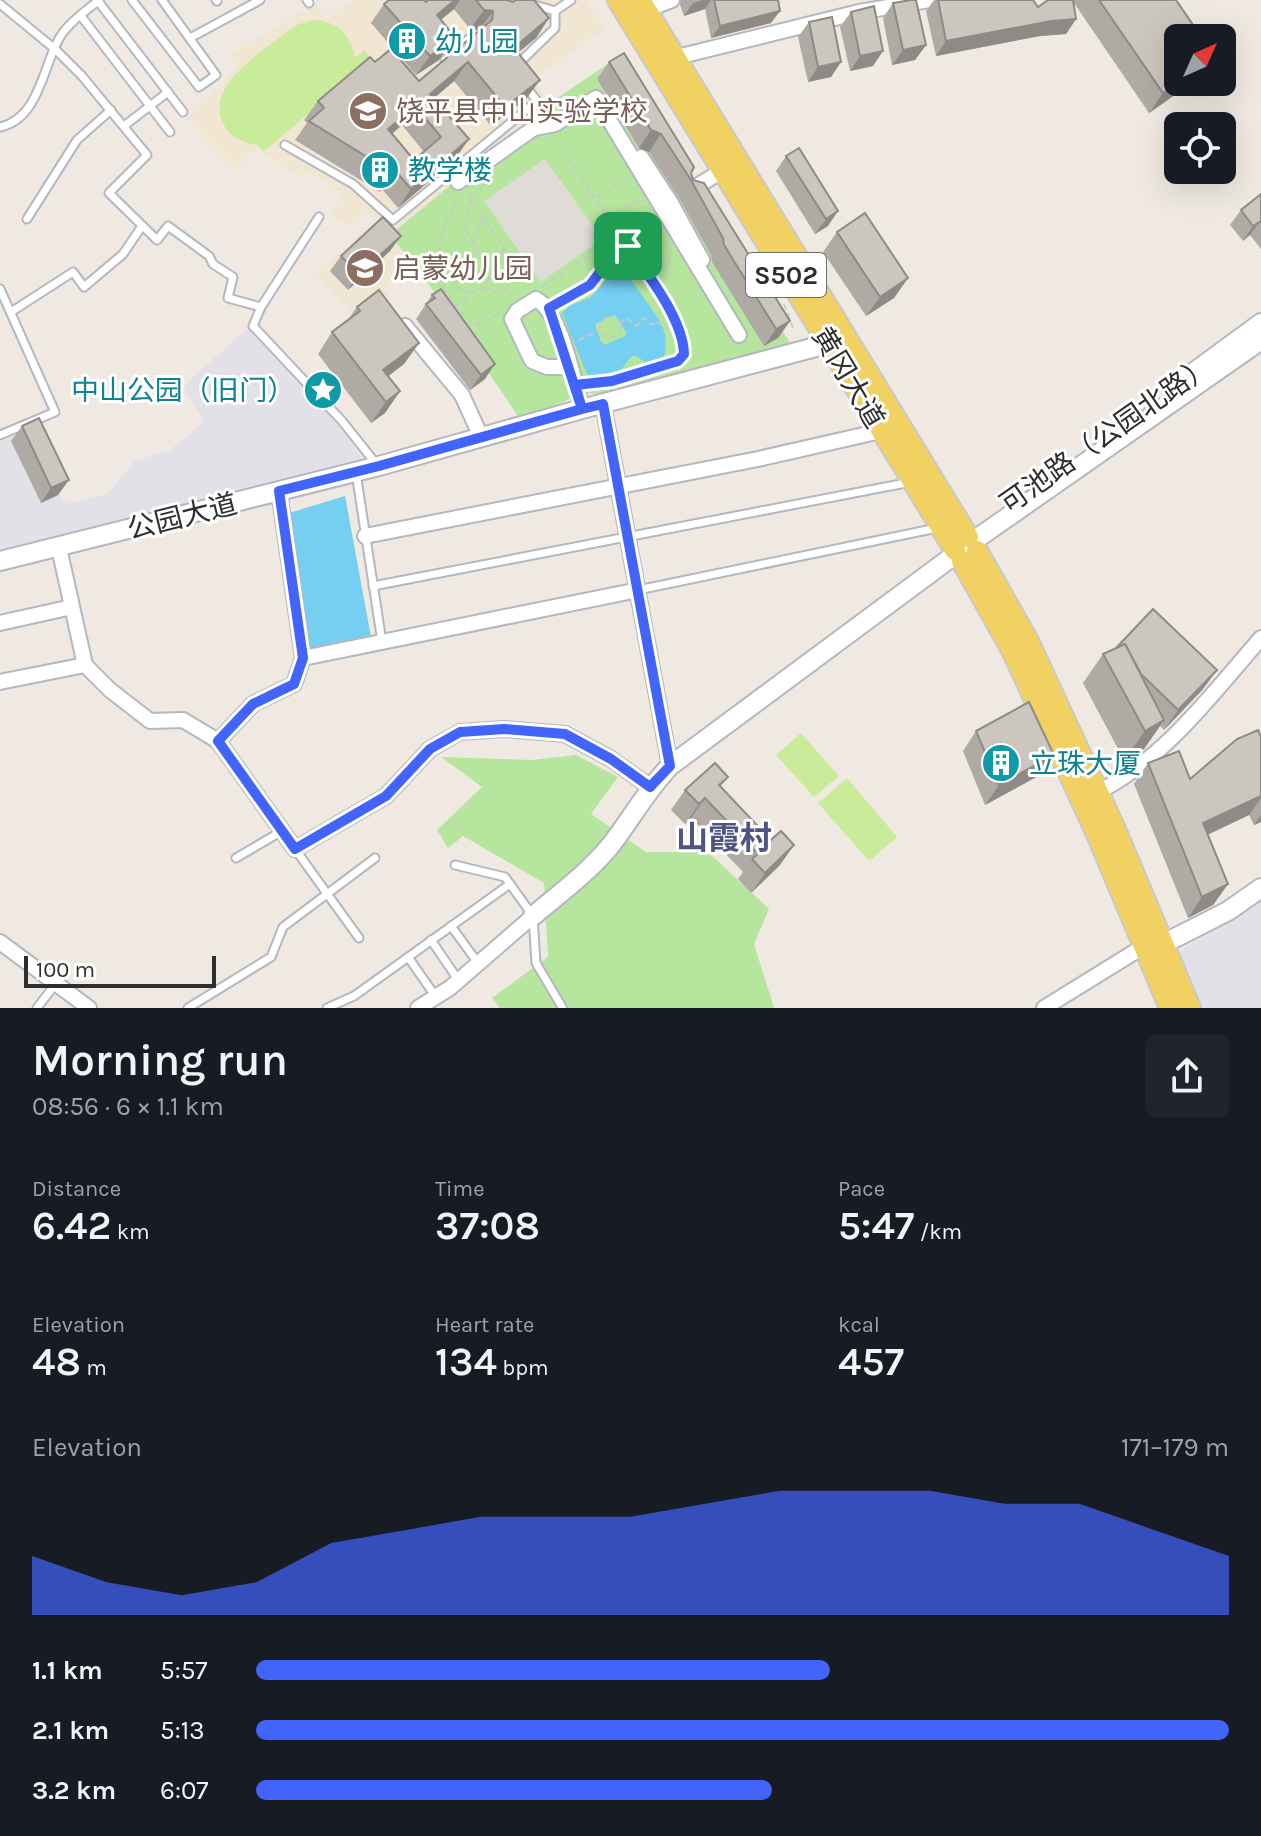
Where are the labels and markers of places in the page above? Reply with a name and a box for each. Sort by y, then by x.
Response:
building icon: 幼儿园 [386,20,428,62]
place label: 幼儿园 [435,25,519,58]
school or university icon: 饶平县中山实验学校 [347,90,389,132]
place label: 饶平县中山实验学校 [396,95,648,128]
building icon: 教学楼 [359,149,401,191]
place label: 教学楼 [408,154,492,187]
pin [594,212,662,280]
school or university icon: 启蒙幼儿园 [344,247,386,289]
place label: 启蒙幼儿园 [393,252,533,285]
place icon: 中山公园（旧门） [302,369,344,411]
place label: 中山公园（旧门） [71,374,295,407]
building icon: 立珠大厦 [980,742,1022,784]
place label: 立珠大厦 [1029,747,1141,780]

